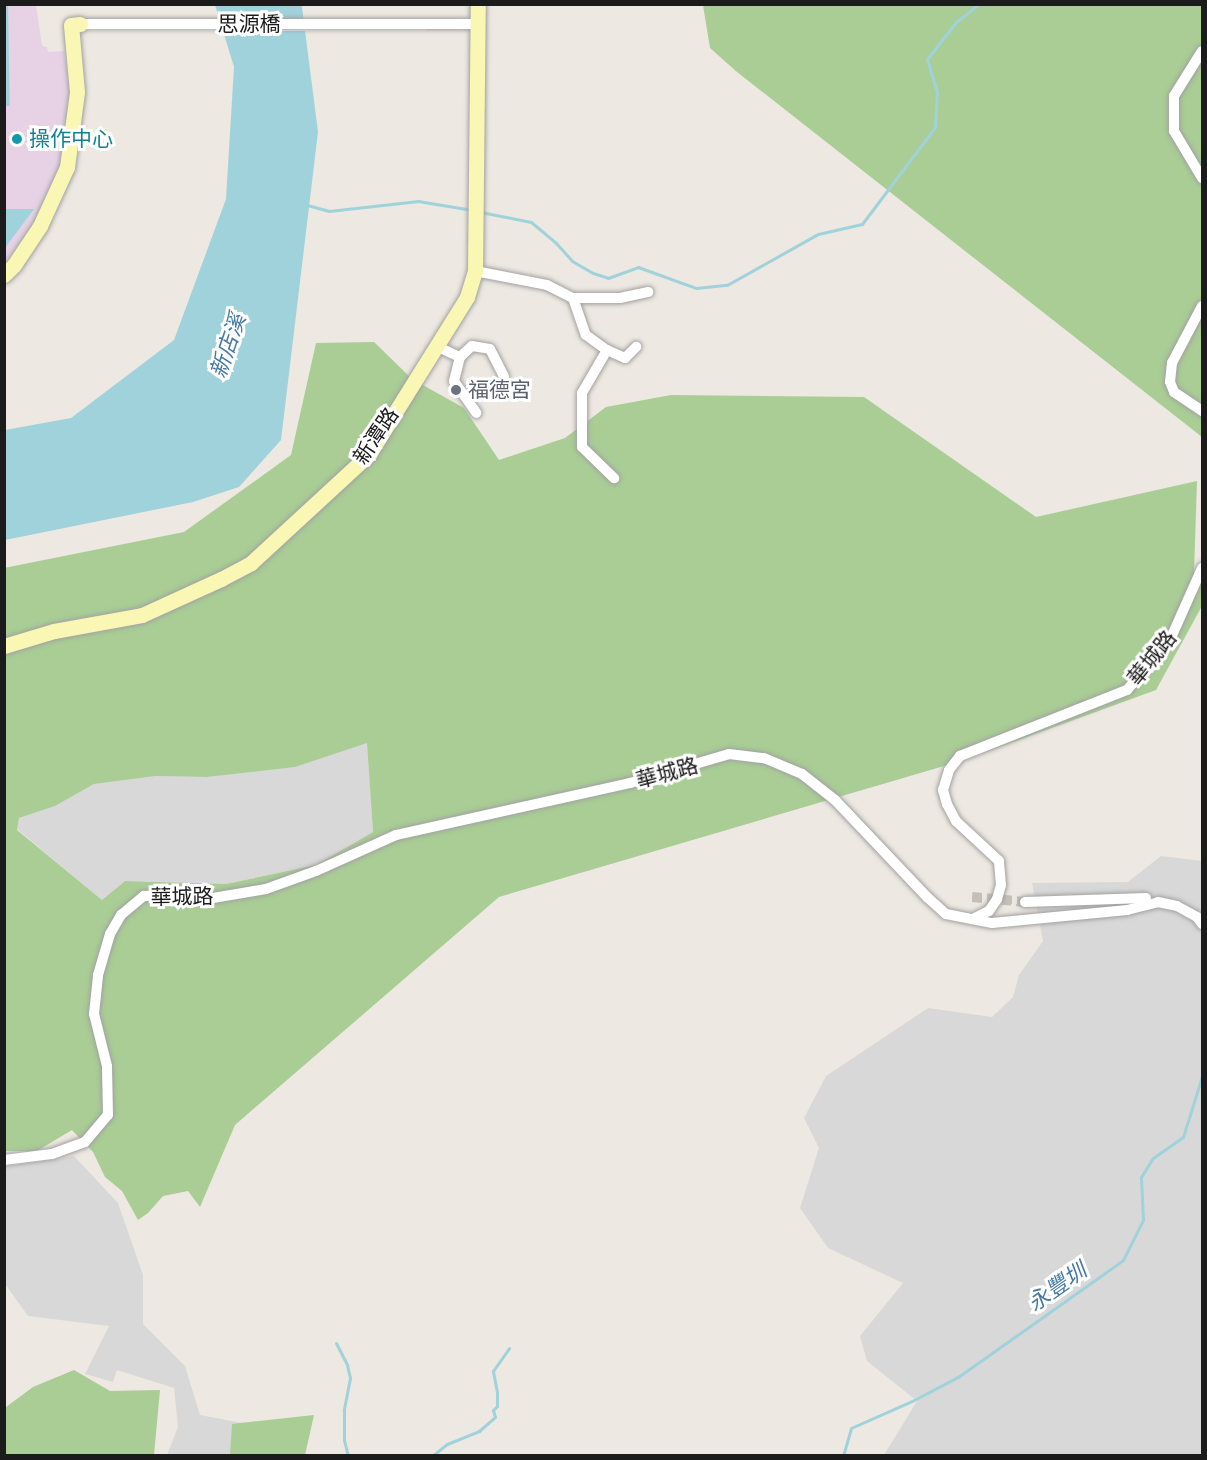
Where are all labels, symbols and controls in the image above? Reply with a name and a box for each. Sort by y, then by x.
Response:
street label: 思源橋 [218,11,280,37]
place label: 操作中心 [29,126,113,152]
marker: 操作中心 [10,132,24,146]
water label: 新店溪 [205,311,251,381]
place label: 福德宮 [468,377,531,403]
marker: 福德宮 [449,383,463,397]
street label: 新潭路 [348,403,404,469]
street label: 華城路 [1122,626,1182,690]
street label: 華城路 [633,753,701,793]
street label: 華城路 [150,884,214,910]
water label: 永豐圳 [1022,1257,1092,1317]

